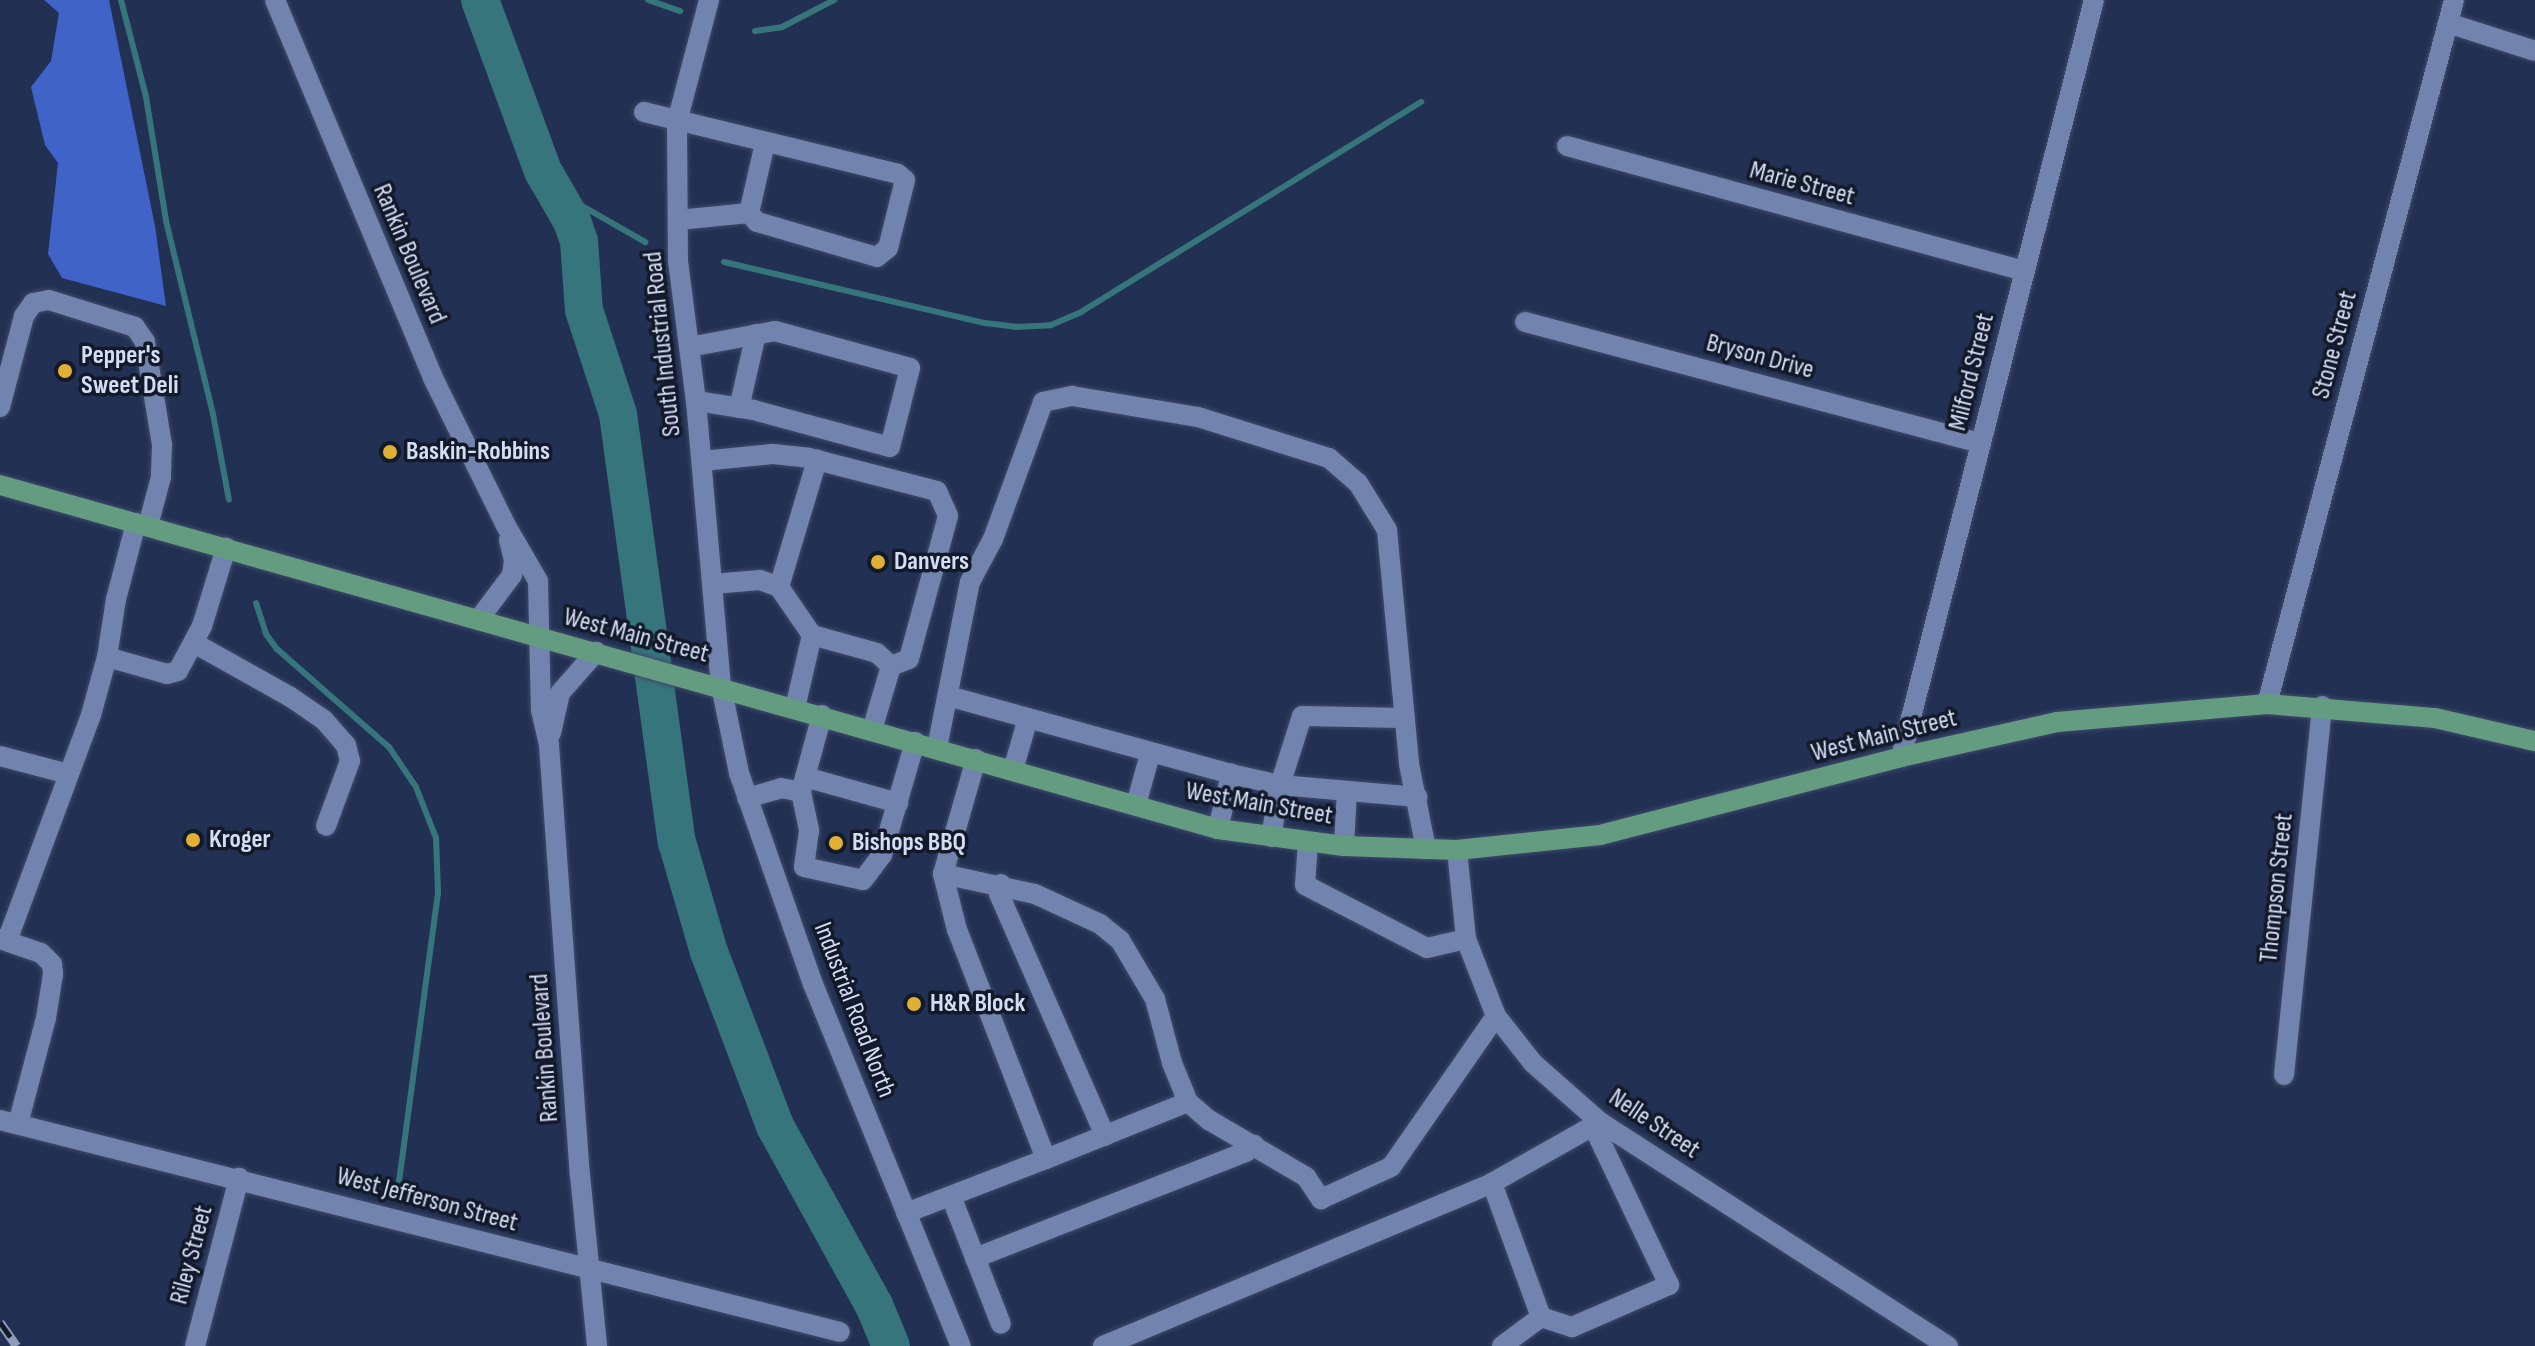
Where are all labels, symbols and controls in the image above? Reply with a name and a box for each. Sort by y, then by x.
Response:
street label: Marie Street [1746,155,1858,213]
street label: Rankin Boulevard [366,179,452,329]
street label: South Industrial Road [638,250,688,438]
street label: Stone Street [2306,288,2364,402]
street label: Milford Street [1942,310,2002,434]
street label: Bryson Drive [1703,328,1817,386]
place label: Pepper's Sweet Deli [81,340,179,402]
marker: Pepper's Sweet Deli [56,362,74,380]
place label: Baskin-Robbins [406,436,550,468]
marker: Baskin-Robbins [381,443,399,461]
place label: Danvers [894,546,969,578]
marker: Danvers [869,553,887,571]
street label: West Main Street [560,602,712,670]
street label: West Main Street [1808,703,1960,769]
street label: West Main Street [1183,776,1335,832]
street label: Thompson Street [2254,812,2300,964]
place label: Kroger [209,824,271,856]
place label: Bishops BBQ [852,827,966,859]
marker: Kroger [184,831,202,849]
marker: Bishops BBQ [827,834,845,852]
street label: Industrial Road North [806,918,902,1102]
street label: Rankin Boulevard [524,973,566,1123]
place label: H&R Block [930,988,1025,1020]
marker: H&R Block [905,995,923,1013]
street label: Nelle Street [1603,1082,1705,1166]
street label: West Jefferson Street [333,1161,521,1239]
street label: Riley Street [164,1202,220,1308]

